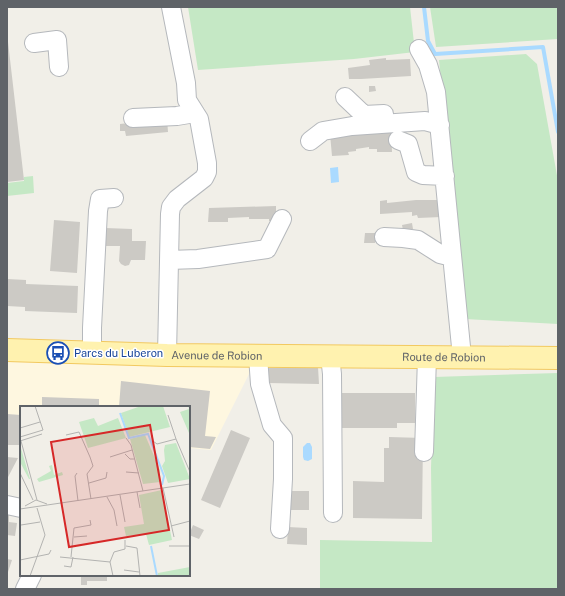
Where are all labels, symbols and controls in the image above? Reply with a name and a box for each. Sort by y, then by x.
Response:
bus stop icon: Parcs du Luberon [45,340,71,366]
place label: Parcs du Luberon [74,347,163,359]
street label: Avenue de Robion [171,349,263,362]
street label: Route de Robion [402,351,486,363]
inset map [20,406,190,576]

